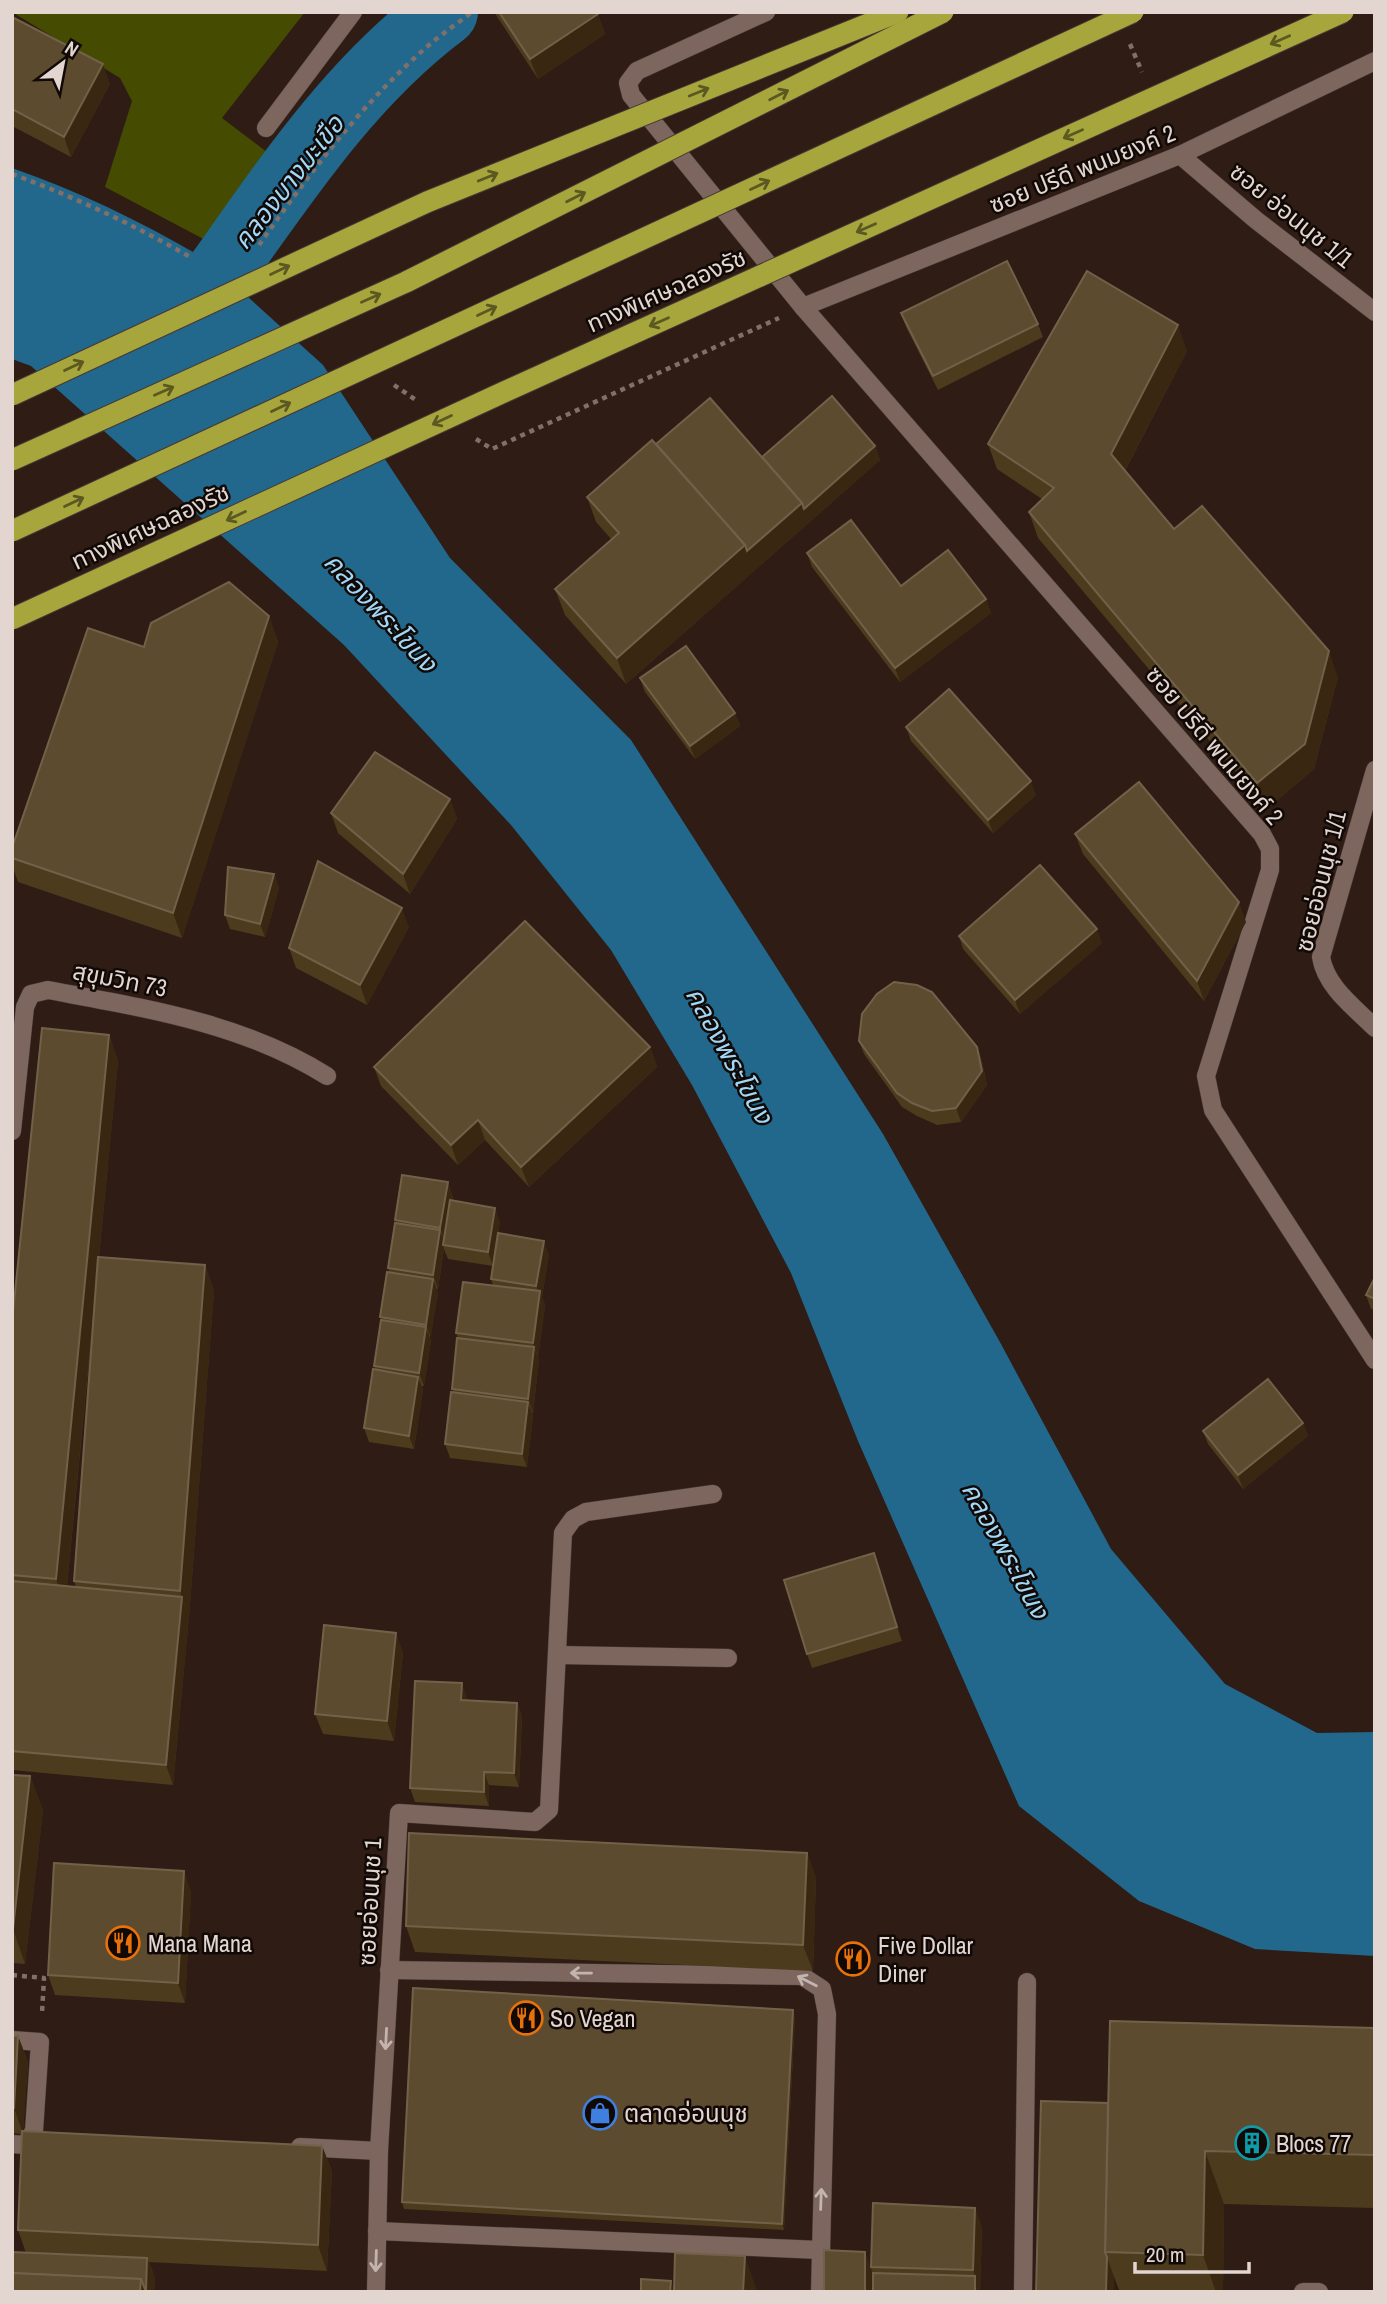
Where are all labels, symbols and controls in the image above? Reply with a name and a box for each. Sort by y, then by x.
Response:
north arrow [28,28,98,98]
one-way arrow [1270,34,1292,47]
text: N [60,35,84,63]
one-way arrow [688,85,709,98]
one-way arrow [768,87,789,101]
water label: คลองบางมะเขือ [225,107,352,256]
street label: ซอย ปรีดี พนมยงค์ 2 [984,116,1180,220]
one-way arrow [1063,128,1084,141]
street label: ซอย อ่อนนุช 1/1 [1224,155,1360,275]
one-way arrow [477,170,498,183]
one-way arrow [749,177,770,191]
one-way arrow [565,189,586,203]
one-way arrow [856,222,877,235]
street label: ทางพิเศษฉลองรัช [581,241,751,339]
one-way arrow [269,263,290,276]
one-way arrow [360,291,381,304]
one-way arrow [476,304,497,317]
one-way arrow [649,316,670,329]
one-way arrow [63,359,84,372]
one-way arrow [153,384,174,397]
one-way arrow [270,399,291,413]
one-way arrow [432,414,453,428]
street label: ทางพิเศษฉลองรัช [66,475,234,577]
one-way arrow [63,495,84,508]
one-way arrow [226,510,247,523]
water label: คลองพระโขนง [317,545,446,680]
street label: ซอย ปรีดี พนมยงค์ 2 [1139,659,1291,831]
street label: ซอยอ่อนนุช 1/1 [1287,807,1353,955]
street label: สุขุมวิท 73 [70,954,170,1004]
water label: คลองพระโขนง [678,980,782,1130]
water label: คลองพระโขนง [954,1475,1058,1625]
street label: ซอยอ่อนนุช 1 [350,1837,388,1967]
restaurant icon: Mana Mana [104,1924,142,1962]
place label: Mana Mana [148,1927,252,1959]
place label: Five Dollar Diner [878,1929,974,1989]
restaurant icon: Five Dollar Diner [834,1940,872,1978]
one-way arrow [570,1966,593,1980]
one-way arrow [797,1974,818,1987]
restaurant icon: So Vegan [507,1999,545,2037]
place label: So Vegan [550,2002,635,2034]
one-way arrow [379,2027,392,2050]
shop icon: ตลาดอ่อนนุช [581,2094,619,2132]
place label: ตลาดอ่อนนุช [624,2097,748,2129]
building icon: Blocs 77 [1233,2124,1271,2162]
place label: Blocs 77 [1276,2127,1352,2159]
one-way arrow [815,2188,828,2211]
scale bar [1135,2230,1249,2274]
text: 20 m [1146,2240,1184,2269]
one-way arrow [370,2250,383,2273]

